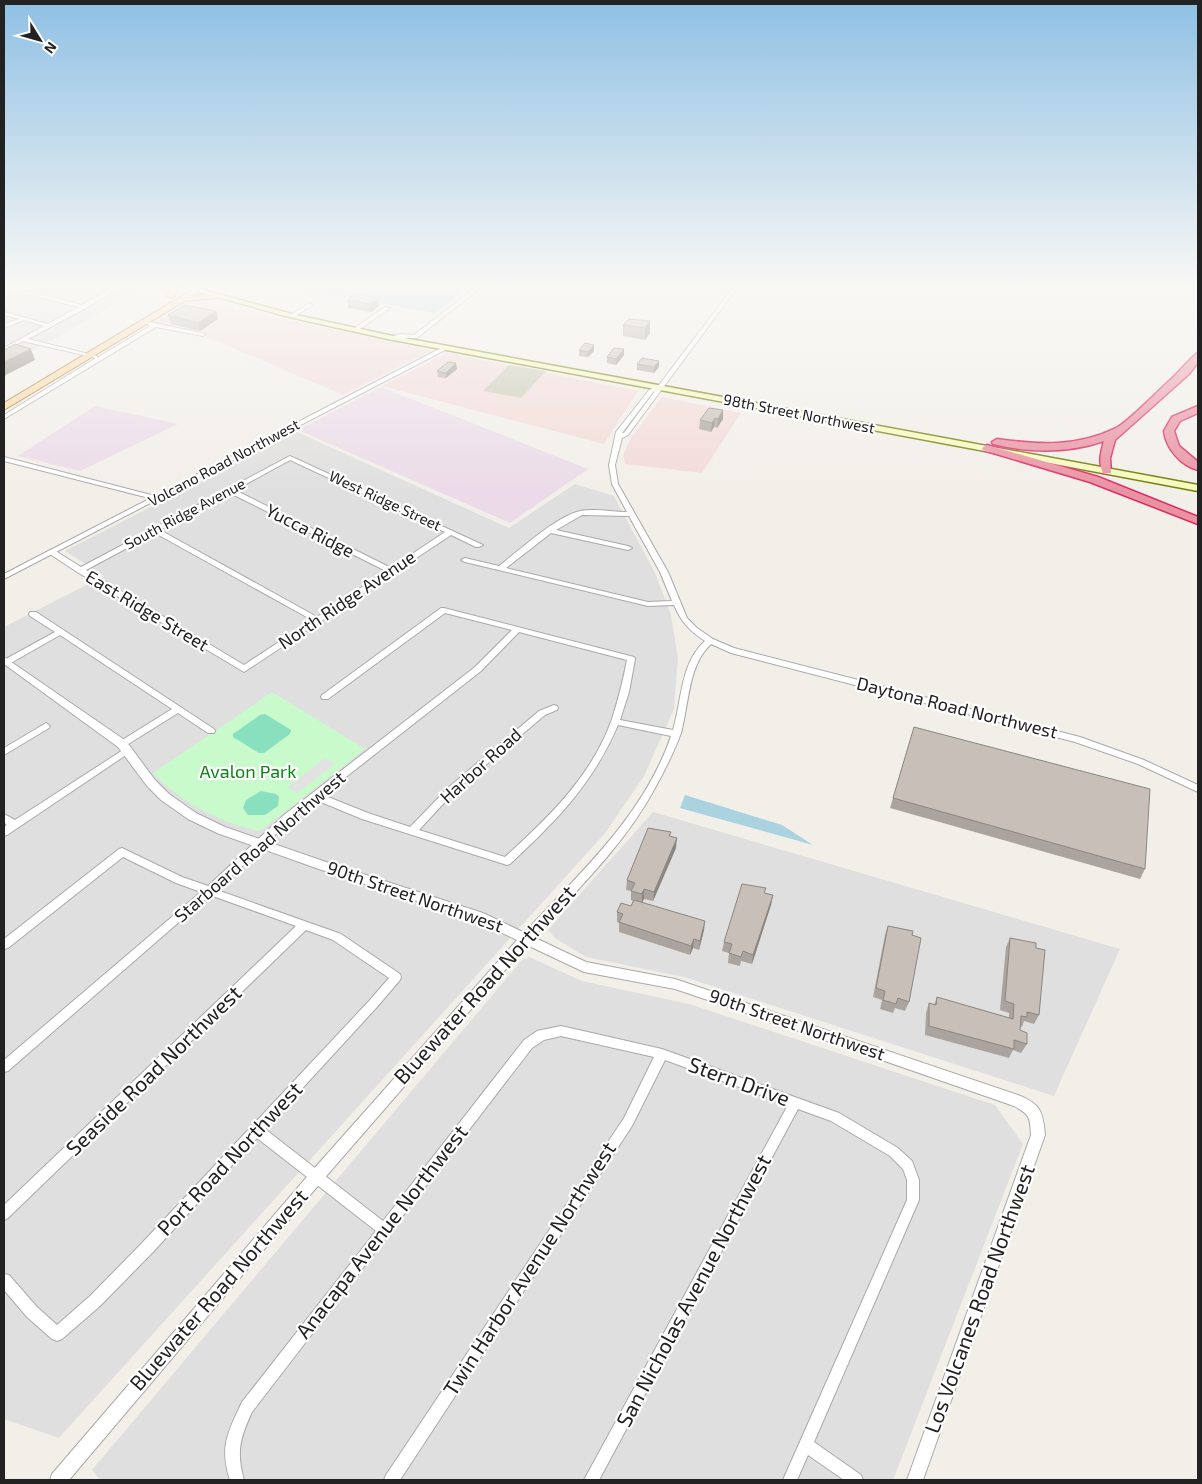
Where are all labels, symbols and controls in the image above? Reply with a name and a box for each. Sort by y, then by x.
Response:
north arrow [15,15,65,65]
text: N [41,39,61,57]
street label: 98th Street Northwest [722,390,877,437]
street label: Volcano Road Northwest [145,414,303,510]
street label: West Ridge Street [326,466,445,534]
street label: South Ridge Avenue [121,474,248,553]
street label: Yucca Ridge [263,498,358,562]
street label: North Ridge Avenue [274,545,419,653]
street label: East Ridge Street [82,565,213,656]
street label: Daytona Road Northwest [855,671,1060,743]
street label: Harbor Road [435,723,526,808]
park label: Avalon Park [199,760,297,782]
street label: Starboard Road Northwest [169,766,349,926]
street label: 90th Street Northwest [325,856,506,937]
street label: Bluewater Road Northwest [388,879,580,1089]
street label: Seaside Road Northwest [60,980,246,1160]
street label: 90th Street Northwest [707,984,888,1065]
street label: Stern Drive [685,1051,794,1110]
street label: Port Road Northwest [151,1076,307,1240]
street label: Anacapa Avenue Northwest [290,1119,472,1343]
street label: Twin Harbor Avenue Northwest [437,1137,620,1400]
street label: San Nicholas Avenue Northwest [610,1150,775,1431]
street label: Los Volcanes Road Northwest [918,1161,1039,1436]
street label: Bluewater Road Northwest [124,1183,312,1395]

